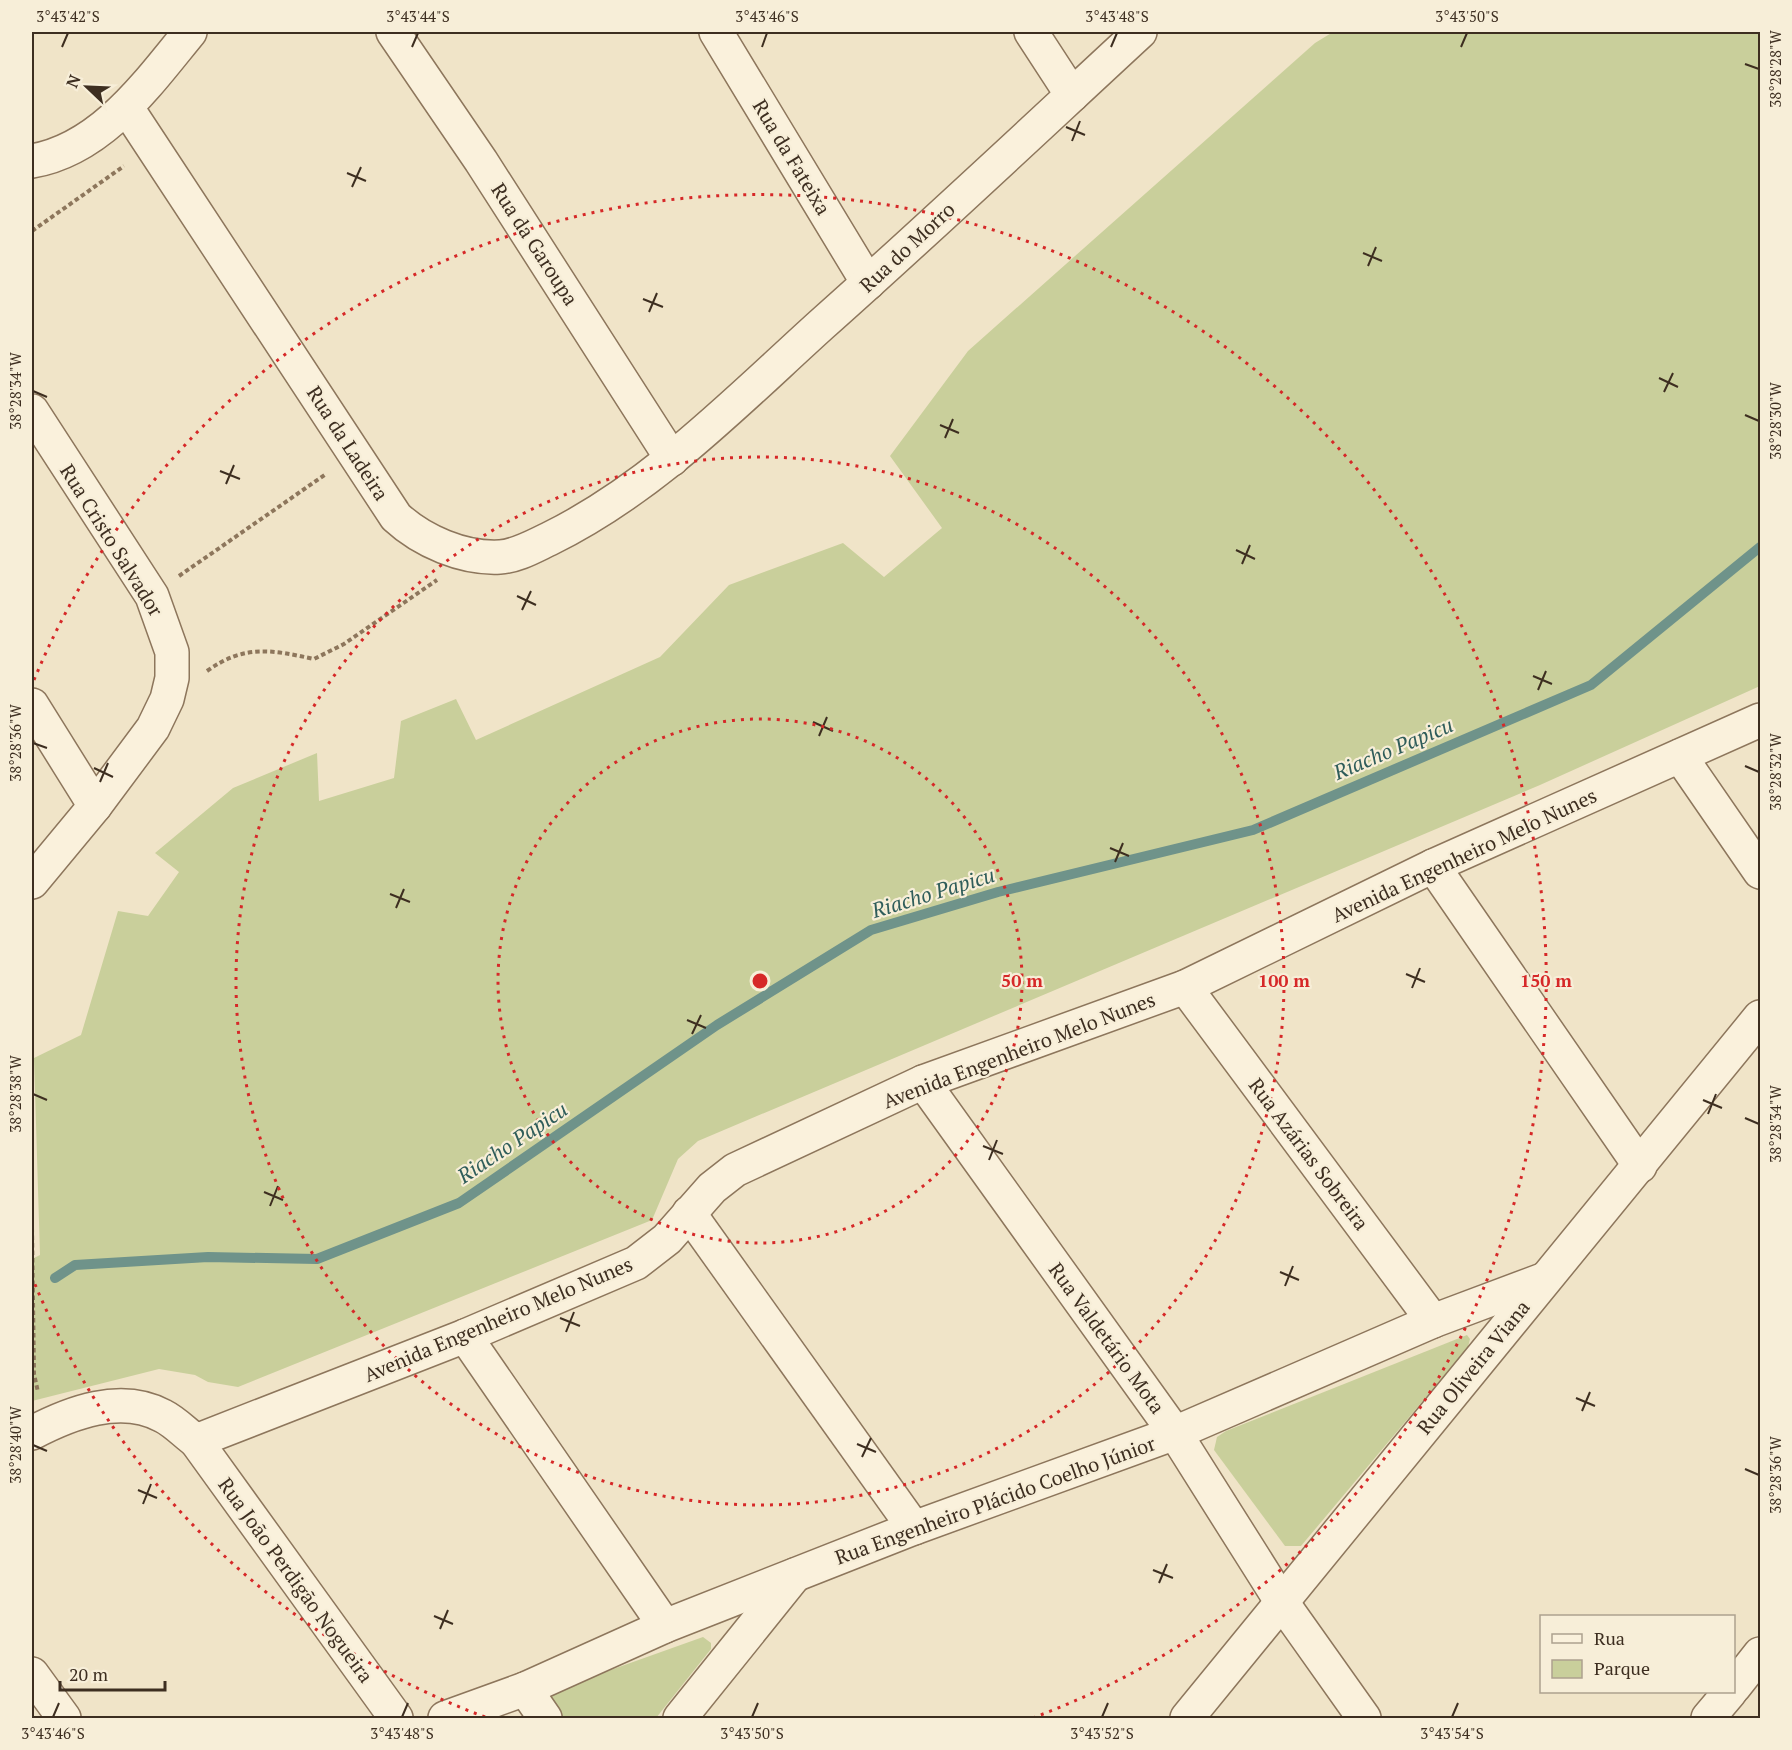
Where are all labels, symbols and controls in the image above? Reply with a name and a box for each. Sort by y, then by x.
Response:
text: 3°43'42"S [36,6,100,26]
text: 3°43'44"S [386,6,450,26]
text: 3°43'46"S [735,6,799,26]
text: 3°43'48"S [1085,6,1149,26]
text: 3°43'50"S [1435,6,1499,26]
text: 38°28'28"W [1765,29,1785,108]
north arrow [57,57,117,117]
text: N [61,71,86,91]
street label: Rua da Fateixa [747,94,837,220]
street label: Rua da Garoupa [485,178,585,310]
street label: Rua do Morro [854,196,960,298]
text: 38°28'34"W [5,351,25,430]
street label: Rua da Ladeira [301,381,395,505]
text: 38°28'30"W [1765,381,1785,460]
street label: Rua Cristo Salvador [54,459,170,621]
text: 38°28'36"W [5,703,25,782]
water label: Riacho Papicu [1328,710,1457,786]
text: 38°28'32"W [1765,732,1785,811]
street label: Avenida Engenheiro Melo Nunes [1327,782,1601,928]
water label: Riacho Papicu [867,860,998,924]
text: 50 m [1001,968,1043,992]
text: 100 m [1258,968,1310,992]
text: 150 m [1520,968,1572,992]
centre of rings [750,971,770,991]
street label: Avenida Engenheiro Melo Nunes [879,986,1159,1114]
text: 38°28'38"W [5,1054,25,1133]
street label: Rua Azárias Sobreira [1243,1072,1375,1236]
text: 38°28'34"W [1765,1084,1785,1163]
water label: Riacho Papicu [451,1095,573,1190]
street label: Avenida Engenheiro Melo Nunes [359,1250,637,1388]
street label: Rua Valdetário Mota [1043,1257,1171,1419]
street label: Rua Oliveira Viana [1410,1294,1536,1440]
text: 38°28'40"W [5,1405,25,1484]
street label: Rua Engenheiro Plácido Coelho Júnior [831,1429,1159,1571]
text: 38°28'36"W [1765,1435,1785,1514]
street label: Rua João Perdigão Nogueira [212,1472,380,1688]
legend [1540,1615,1735,1693]
text: Rua [1594,1626,1625,1650]
scale bar [60,1654,165,1692]
text: Parque [1594,1656,1650,1680]
text: 20 m [69,1662,109,1686]
text: 3°43'46"S [21,1723,85,1743]
text: 3°43'48"S [370,1723,434,1743]
text: 3°43'50"S [720,1723,784,1743]
text: 3°43'52"S [1070,1723,1134,1743]
text: 3°43'54"S [1420,1723,1484,1743]

